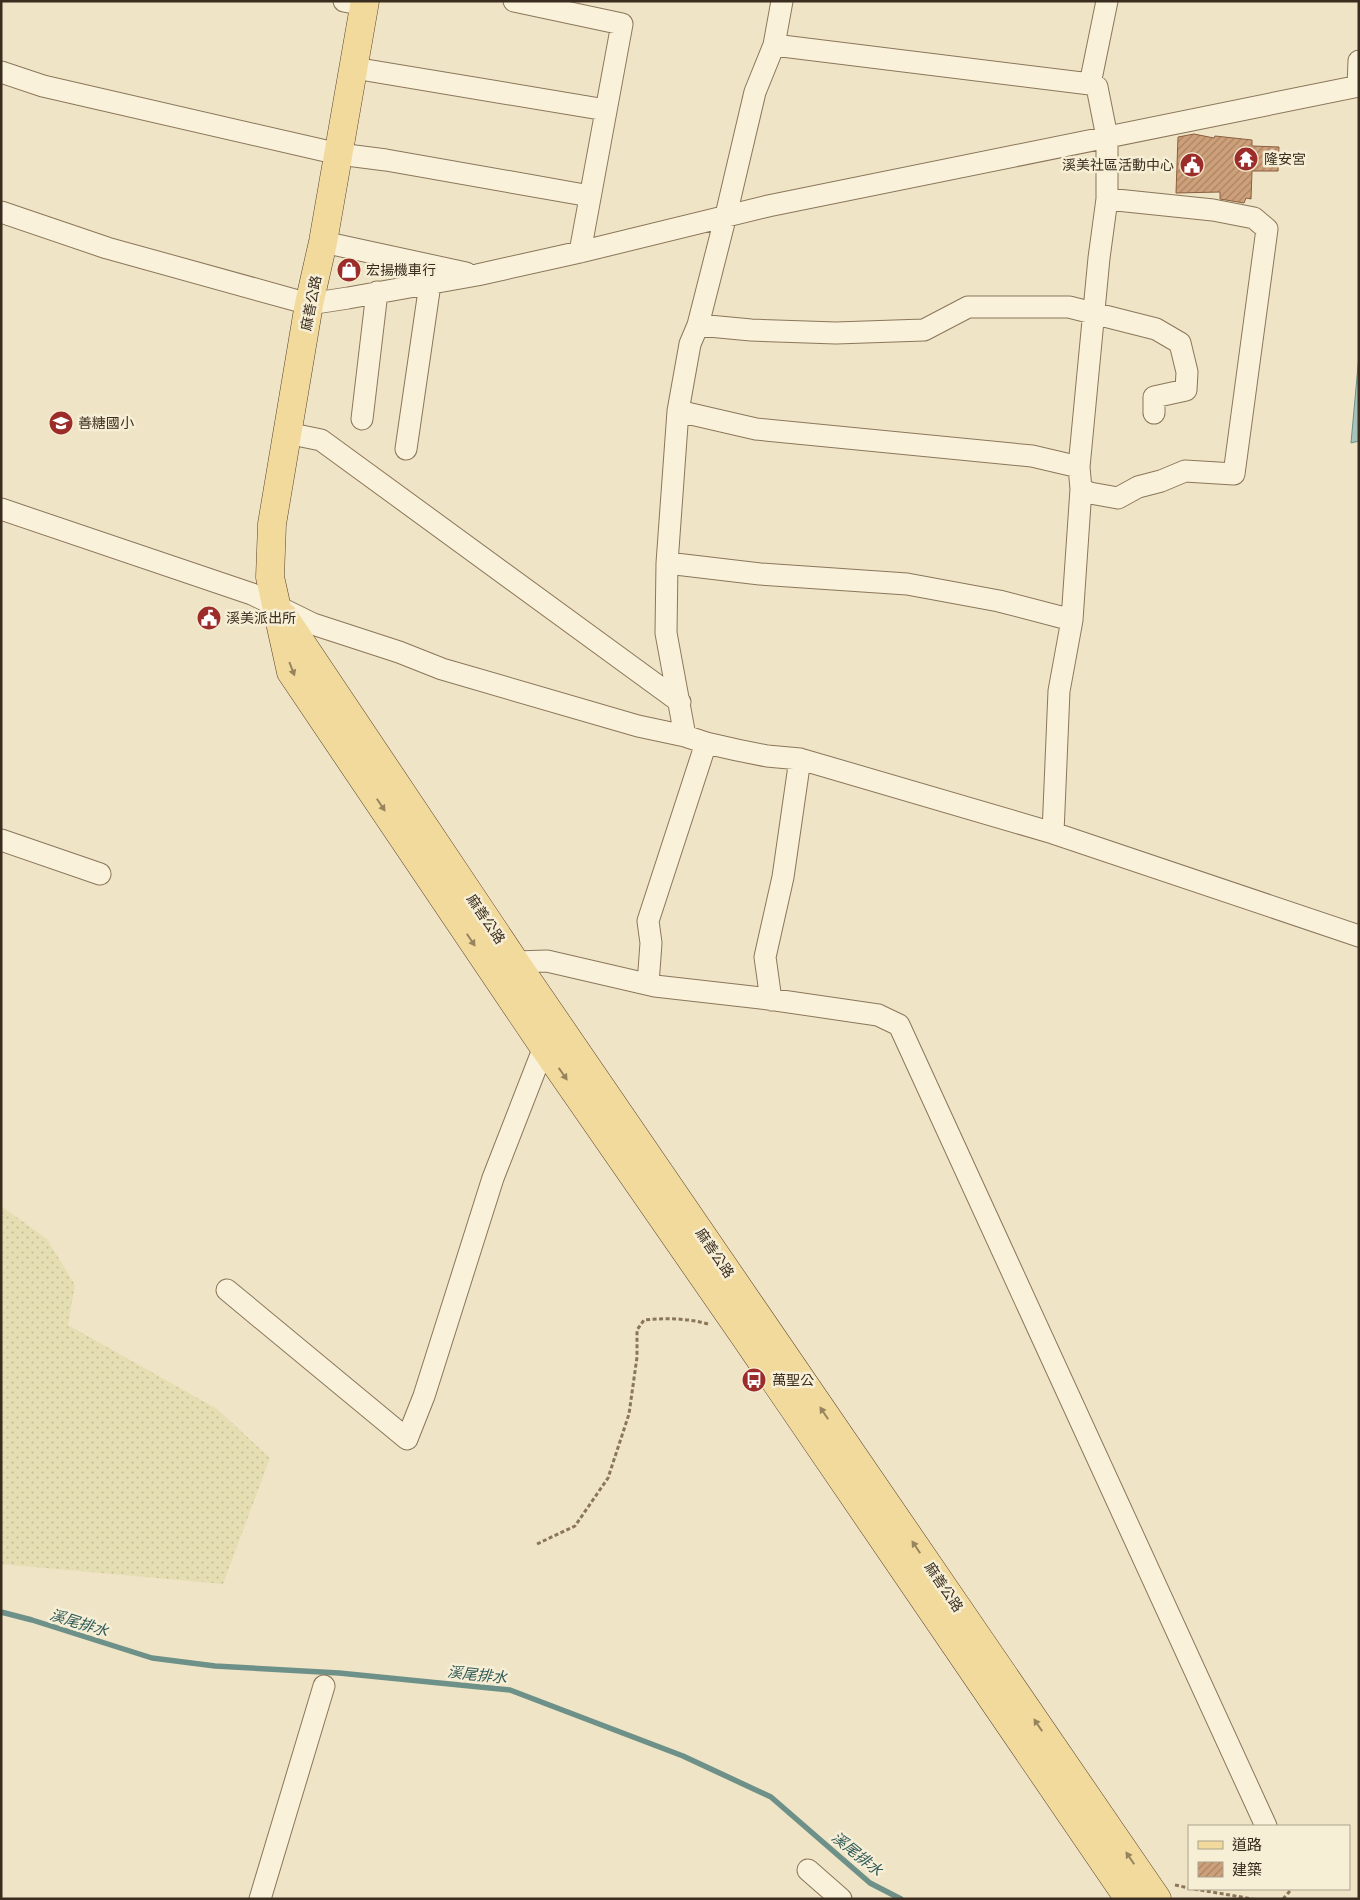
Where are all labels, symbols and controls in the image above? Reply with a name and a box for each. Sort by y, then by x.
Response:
temple icon: 隆安宮 [1233,146,1259,172]
place label: 隆安宮 [1264,149,1306,169]
public building icon: 溪美社區活動中心 [1179,152,1205,178]
place label: 溪美社區活動中心 [1062,155,1174,175]
shop icon: 宏揚機車行 [336,257,362,283]
place label: 宏揚機車行 [366,260,436,280]
street label: 麻善公路 [296,274,326,332]
school or university icon: 善糖國小 [48,410,74,436]
place label: 善糖國小 [78,413,134,433]
public building icon: 溪美派出所 [196,605,222,631]
place label: 溪美派出所 [226,608,296,628]
one-way arrow [288,662,296,677]
one-way arrow [376,798,385,811]
street label: 麻善公路 [462,890,510,948]
one-way arrow [466,933,476,946]
one-way arrow [558,1067,568,1081]
street label: 麻善公路 [691,1224,739,1282]
bus stop icon: 萬聖公 [741,1367,767,1393]
place label: 萬聖公 [772,1370,814,1390]
one-way arrow [819,1407,829,1420]
one-way arrow [911,1541,921,1554]
street label: 麻善公路 [920,1558,968,1616]
water label: 溪尾排水 [47,1604,112,1642]
water label: 溪尾排水 [446,1661,509,1688]
one-way arrow [1033,1718,1043,1732]
legend [1188,1825,1350,1890]
water label: 溪尾排水 [827,1827,888,1881]
text: 道路 [1232,1834,1262,1855]
one-way arrow [1125,1852,1135,1865]
text: 建築 [1232,1859,1262,1880]

